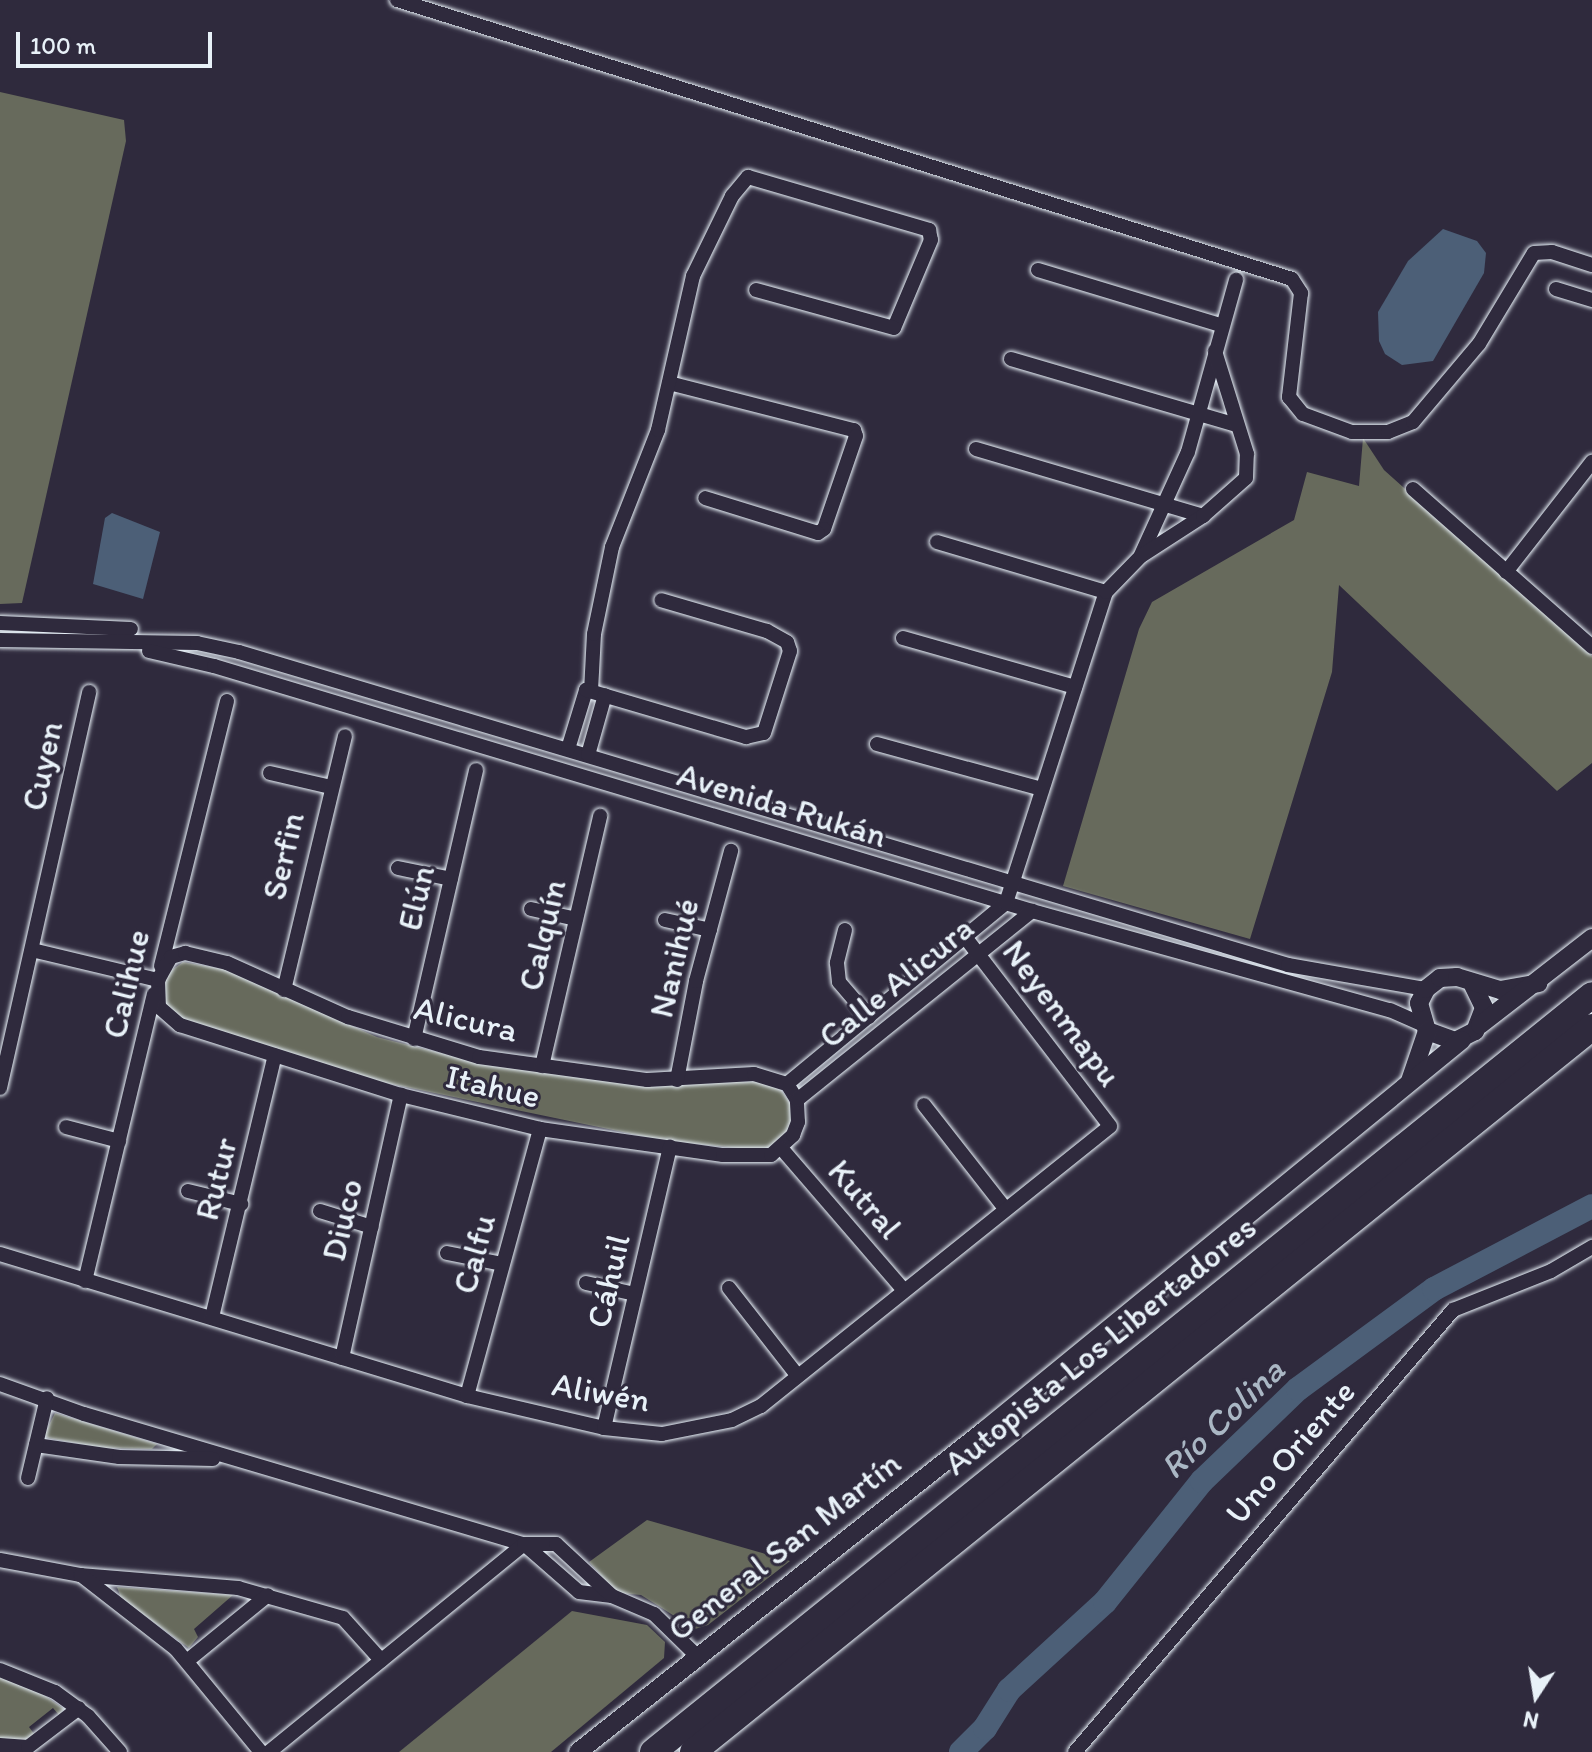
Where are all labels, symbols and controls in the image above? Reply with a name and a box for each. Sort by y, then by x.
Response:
scale bar [20,16,216,66]
text: 100 m [30,31,96,60]
street label: Cuyen [13,718,71,814]
street label: Avenida Rukán [672,754,892,856]
street label: Serfin [253,808,313,904]
street label: Elún [389,862,443,934]
street label: Calquín [509,875,575,995]
street label: Nanihué [641,894,707,1022]
street label: Calle Alicura [810,907,982,1057]
street label: Calihue [94,926,158,1042]
street label: Neyenmapu [994,932,1130,1094]
street label: Alicura [410,987,522,1051]
street label: Itahue [442,1055,544,1117]
street label: Rutur [186,1134,246,1224]
street label: Kutral [819,1151,911,1247]
street label: Diuco [313,1175,371,1265]
street label: Autopista Los Libertadores [936,1206,1264,1484]
street label: Calfu [444,1210,504,1298]
street label: Cáhuil [577,1230,639,1332]
water label: Río Colina [1151,1348,1293,1488]
street label: Aliwén [549,1363,653,1421]
street label: Uno Oriente [1217,1372,1363,1532]
street label: General San Martín [659,1442,909,1650]
north arrow [1496,1656,1576,1736]
text: N [1521,1705,1541,1735]

